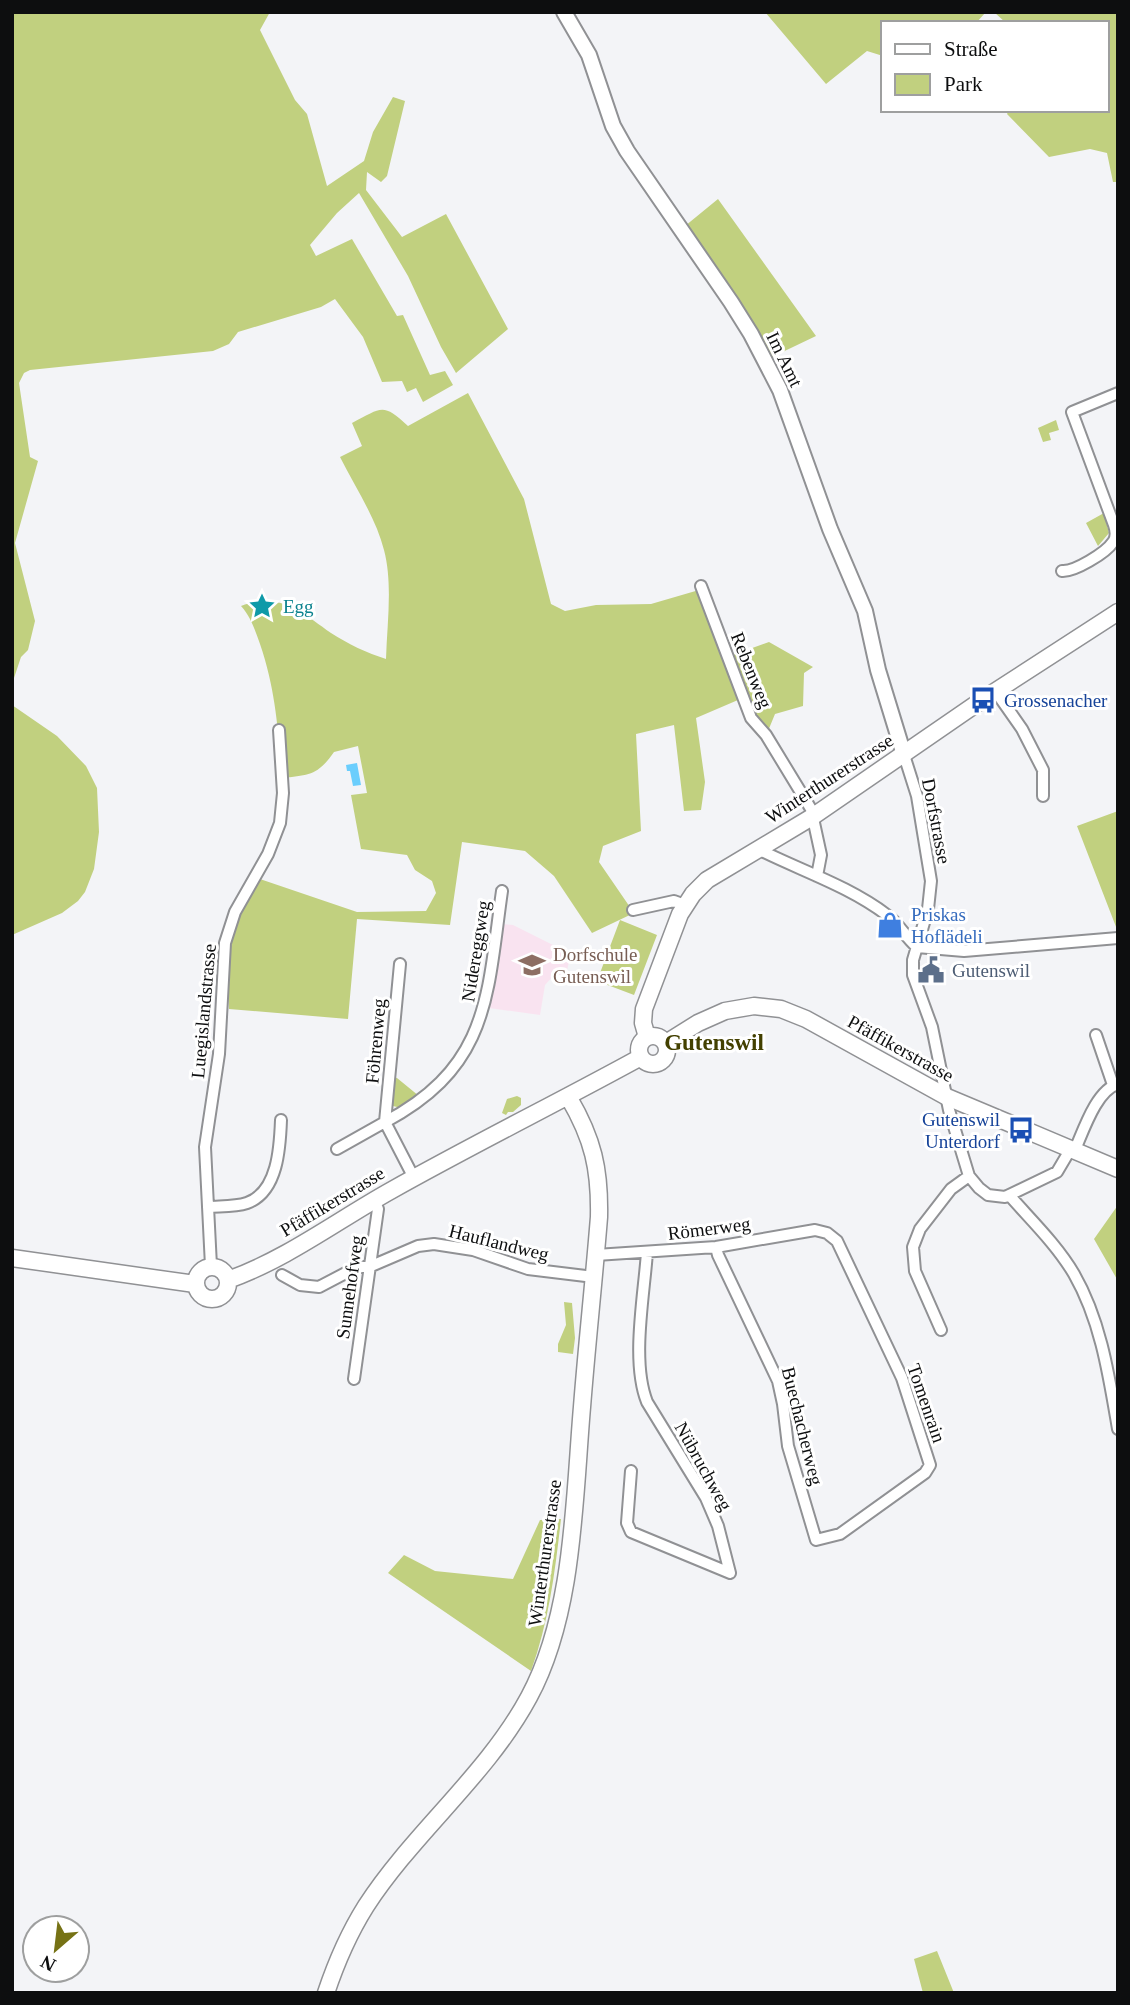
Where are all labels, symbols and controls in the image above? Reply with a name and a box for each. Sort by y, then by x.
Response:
legend [881,21,1109,112]
text: Straße [944,37,998,61]
text: Park [944,72,983,96]
street label: Im Amt [762,328,807,391]
place icon: Egg [247,591,277,621]
place label: Egg [283,596,314,617]
street label: Rebenweg [727,629,776,712]
bus stop icon: Grossenacher [968,685,998,715]
place label: Grossenacher [1004,690,1108,711]
street label: Winterthurerstrasse [761,729,897,828]
street label: Dorfstrasse [918,777,955,866]
street label: Nidereggweg [457,898,494,1003]
place label: Priskas Hoflädeli [911,904,983,947]
shop icon: Priskas Hoflädeli [875,910,905,940]
street label: Luegislandstrasse [187,943,220,1079]
place label: Dorfschule Gutenswil [553,944,637,987]
school or university icon: Dorfschule Gutenswil [517,950,547,980]
public building icon: Gutenswil [916,955,946,985]
place label: Gutenswil [952,960,1030,981]
street label: Föhrenweg [361,997,390,1085]
street label: Pfäffikerstrasse [844,1011,957,1086]
district label: Gutenswil [664,1030,764,1055]
place label: Gutenswil Unterdorf [922,1109,1001,1152]
bus stop icon: Gutenswil Unterdorf [1006,1115,1036,1145]
street label: Pfäffikerstrasse [276,1162,388,1241]
street label: Römerweg [666,1213,752,1244]
street label: Hauflandweg [447,1220,552,1265]
street label: Sunnehofweg [332,1233,367,1340]
street label: Tomenrain [903,1361,950,1446]
street label: Buechacherweg [778,1365,827,1488]
street label: Nübruchweg [671,1418,737,1515]
street label: Winterthurerstrasse [524,1478,565,1628]
north arrow [21,1914,91,1984]
text: N [37,1951,59,1976]

